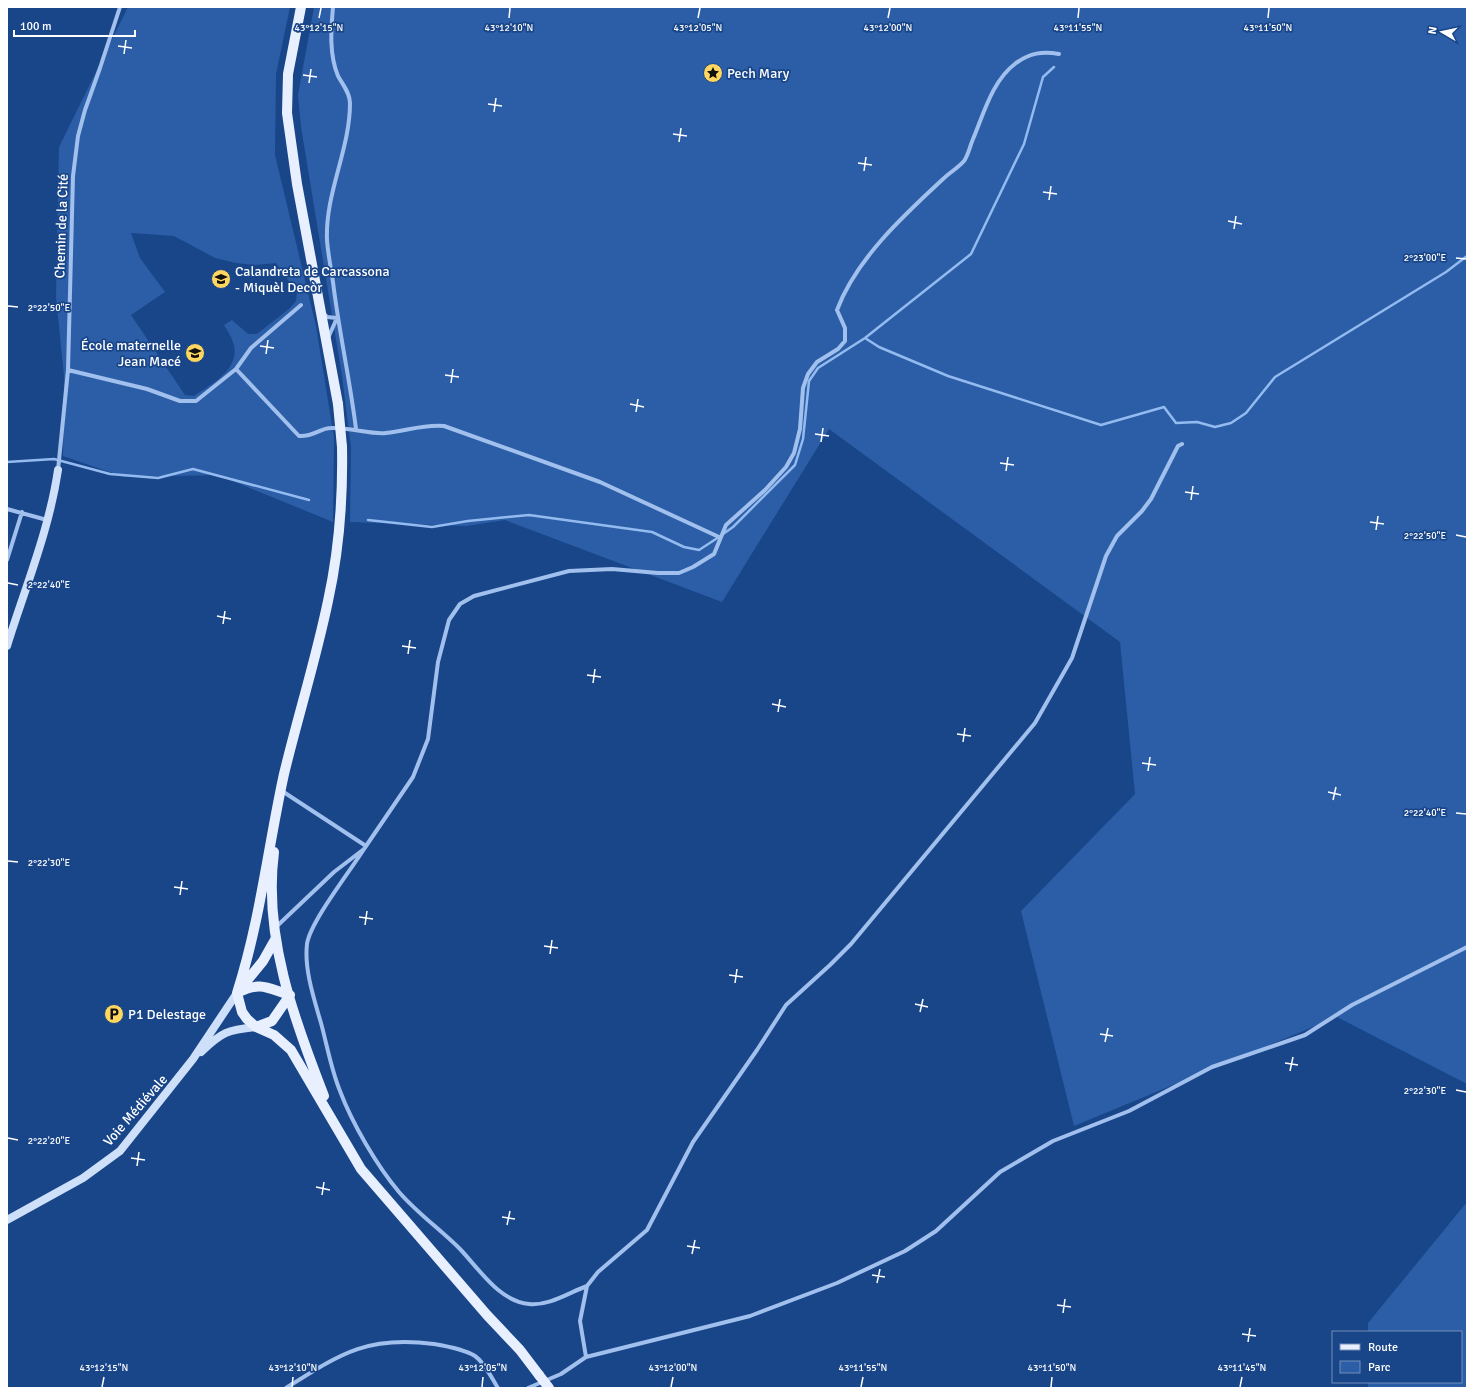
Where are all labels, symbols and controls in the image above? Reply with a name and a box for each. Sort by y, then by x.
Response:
scale bar [14,12,135,38]
north arrow [1422,12,1462,52]
text: 100 m [20,19,52,34]
text: 43°12'15"N [295,22,343,34]
text: 43°12'10"N [485,22,533,34]
text: 43°12'05"N [674,22,722,34]
text: 43°12'00"N [864,22,912,34]
text: 43°11'55"N [1054,22,1102,34]
text: 43°11'50"N [1244,22,1292,34]
text: N [1426,26,1440,35]
place icon: Pech Mary [702,62,724,84]
place label: Pech Mary [727,65,790,82]
street label: Chemin de la Cité [51,173,72,279]
text: 2°23'00"E [1404,252,1446,264]
place label: Calandreta de Carcassona - Miquèl Decòr [235,263,390,296]
school or university icon: Calandreta de Carcassona - Miquèl Decòr [210,268,232,290]
text: 2°22'50"E [28,302,70,314]
place label: École maternelle Jean Macé [81,337,181,370]
school or university icon: École maternelle Jean Macé [184,342,206,364]
text: 2°22'50"E [1404,530,1446,542]
text: 2°22'40"E [28,579,70,591]
text: 2°22'40"E [1404,807,1446,819]
text: 2°22'30"E [28,857,70,869]
parking icon: P1 Delestage [103,1003,125,1025]
place label: P1 Delestage [128,1006,206,1023]
street label: Voie Médiévale [100,1071,171,1150]
text: 2°22'30"E [1404,1085,1446,1097]
text: 2°22'20"E [28,1135,70,1147]
legend [1332,1331,1462,1383]
text: Route [1368,1340,1398,1355]
text: Parc [1368,1360,1391,1375]
text: 43°12'15"N [80,1362,128,1374]
text: 43°12'10"N [269,1362,317,1374]
text: 43°12'05"N [459,1362,507,1374]
text: 43°12'00"N [649,1362,697,1374]
text: 43°11'55"N [839,1362,887,1374]
text: 43°11'50"N [1028,1362,1076,1374]
text: 43°11'45"N [1218,1362,1266,1374]

